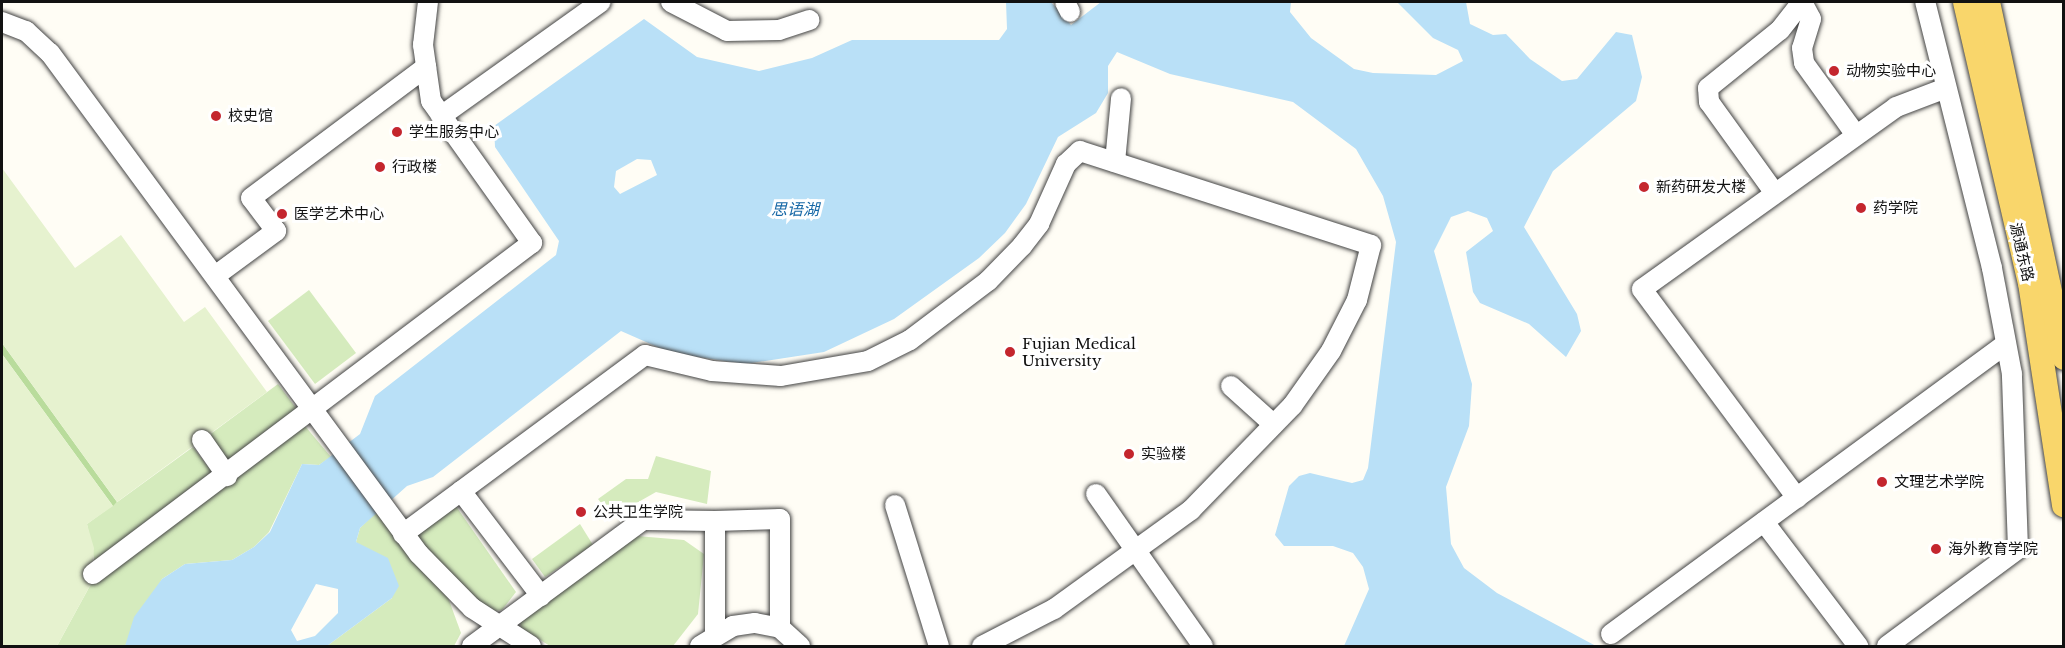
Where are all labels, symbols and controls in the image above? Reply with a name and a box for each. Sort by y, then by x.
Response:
place label: 动物实验中心 [1846,62,1936,80]
marker: 动物实验中心 [1827,64,1841,78]
place label: 校史馆 [228,107,273,125]
marker: 校史馆 [209,109,223,123]
place label: 学生服务中心 [409,123,499,141]
marker: 学生服务中心 [390,125,404,139]
place label: 行政楼 [392,158,437,176]
marker: 行政楼 [373,160,387,174]
place label: 新药研发大楼 [1656,178,1746,196]
marker: 新药研发大楼 [1637,180,1651,194]
water label: 思语湖 [771,199,819,219]
place label: 药学院 [1873,199,1918,217]
marker: 药学院 [1854,201,1868,215]
place label: 医学艺术中心 [294,205,384,223]
marker: 医学艺术中心 [275,207,289,221]
street label: 源通东路 [2006,221,2038,283]
place label: Fujian Medical University [1022,334,1136,369]
marker: Fujian Medical University [1003,345,1017,359]
place label: 实验楼 [1141,445,1186,463]
marker: 实验楼 [1122,447,1136,461]
place label: 文理艺术学院 [1894,473,1984,491]
marker: 文理艺术学院 [1875,475,1889,489]
place label: 公共卫生学院 [593,503,683,521]
marker: 公共卫生学院 [574,505,588,519]
place label: 海外教育学院 [1948,540,2038,558]
marker: 海外教育学院 [1929,542,1943,556]

